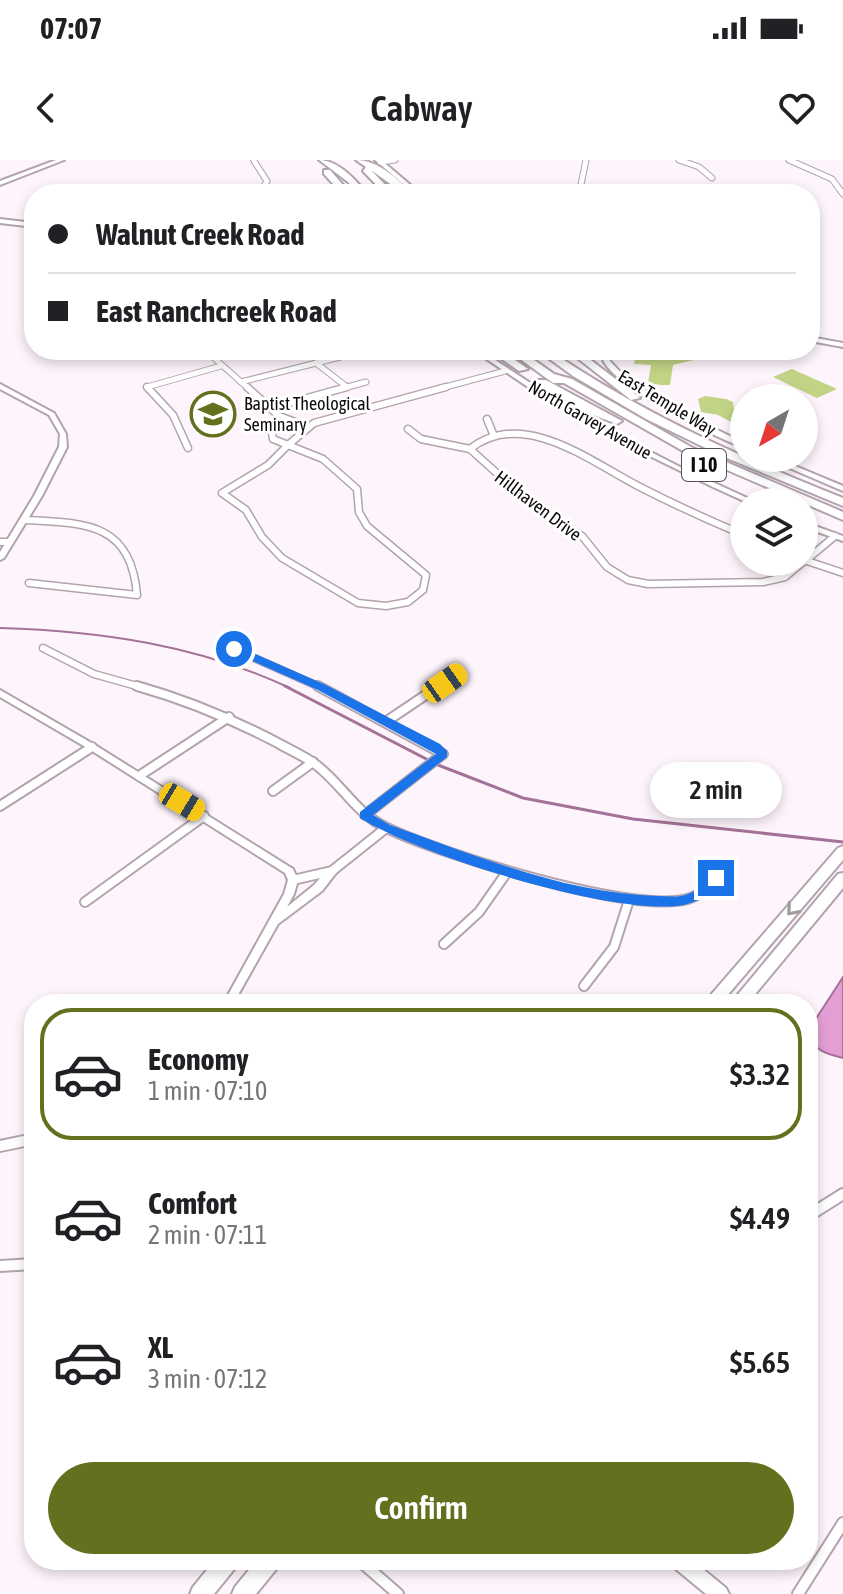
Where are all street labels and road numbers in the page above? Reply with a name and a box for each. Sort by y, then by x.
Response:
street label: East Temple Way [615,365,720,440]
street label: North Garvey Avenue [525,376,656,463]
road number: I 10 [682,449,726,481]
street label: Hillhaven Drive [491,466,586,545]

